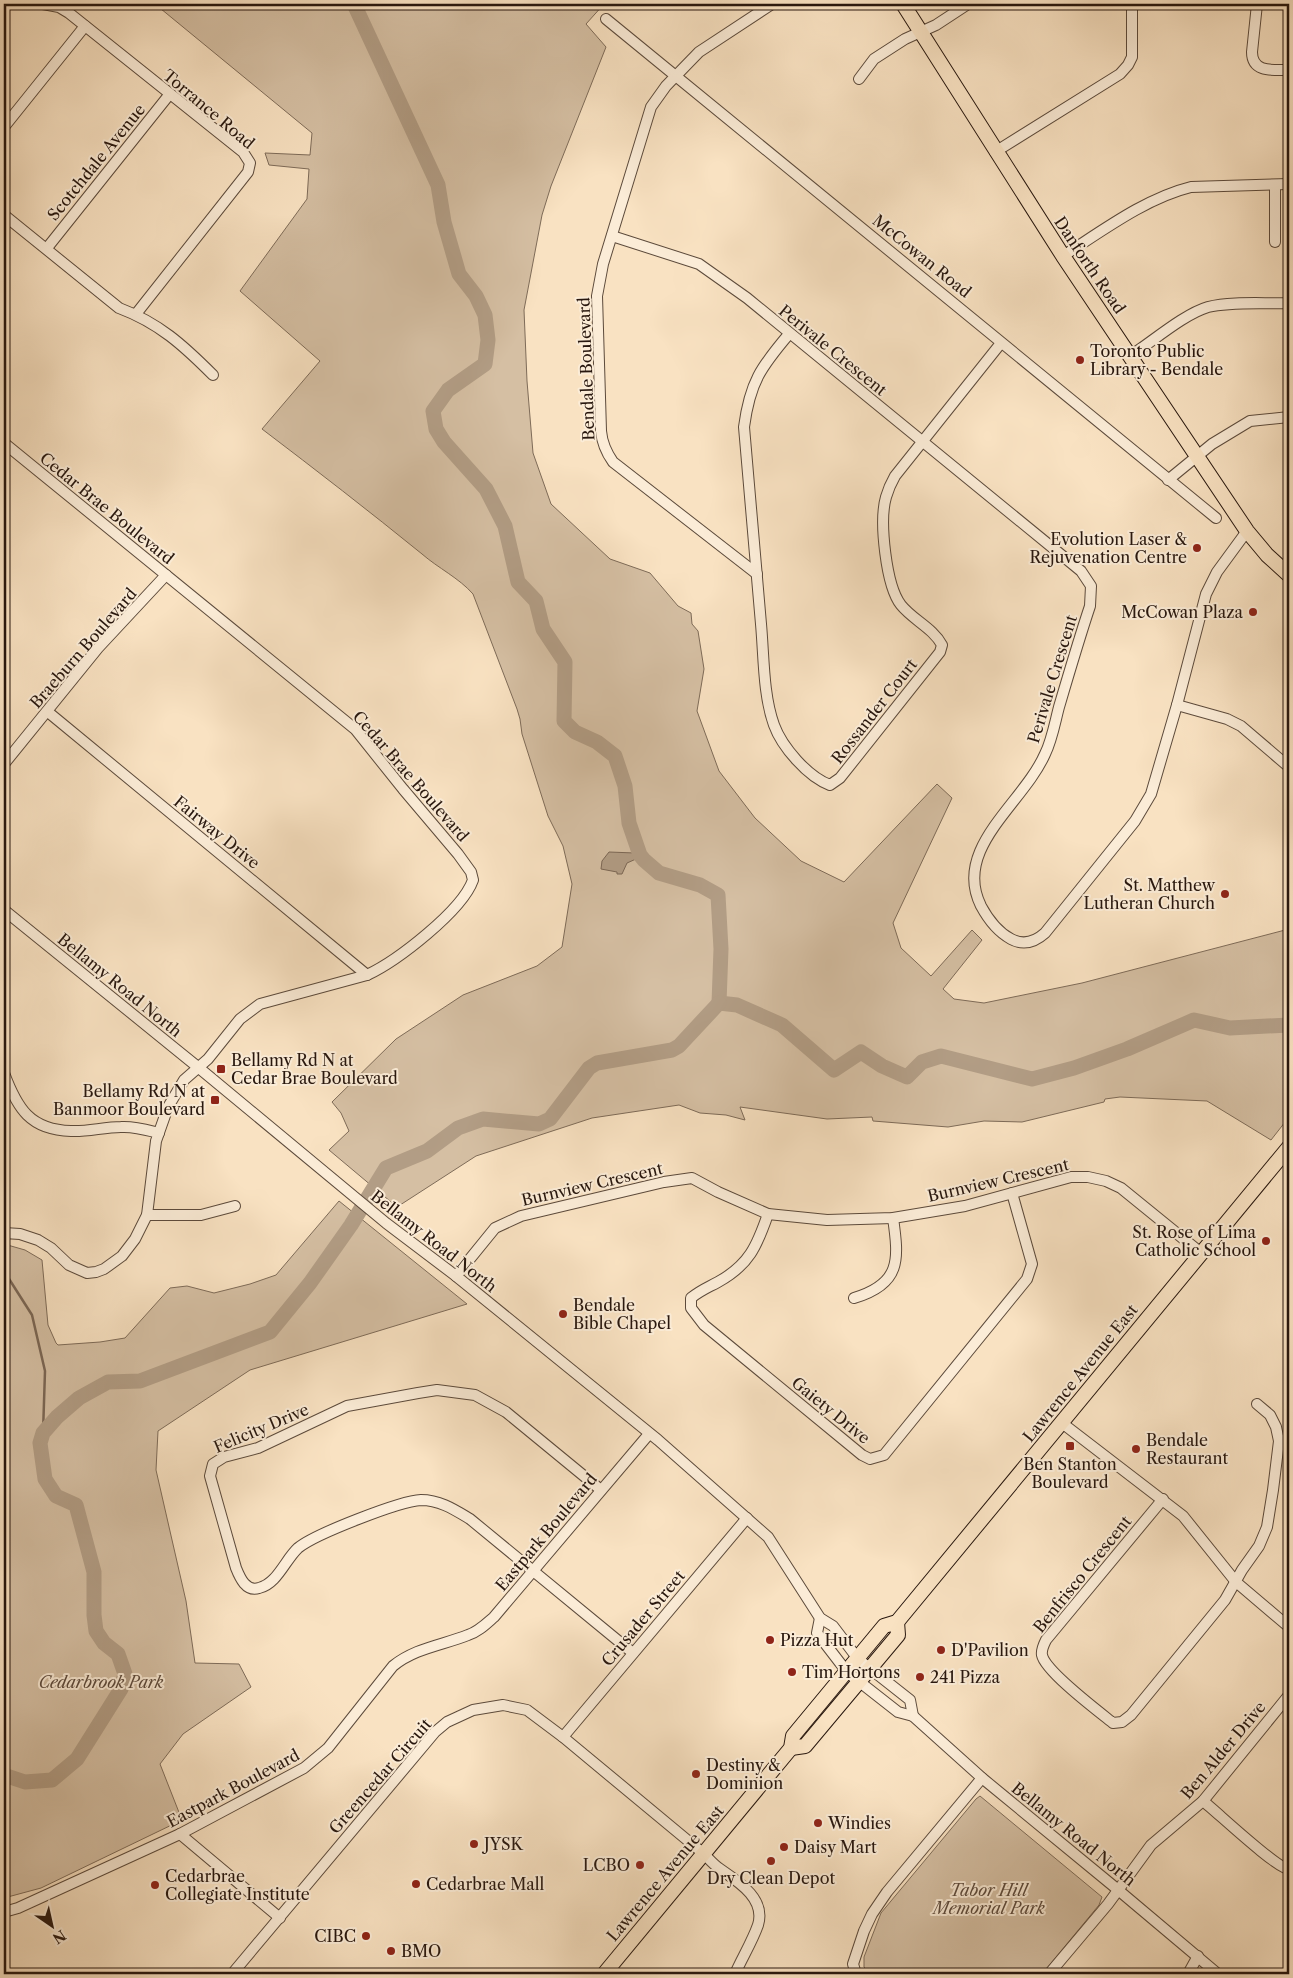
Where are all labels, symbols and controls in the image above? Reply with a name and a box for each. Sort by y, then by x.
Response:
street label: Torrance Road [159,65,259,153]
street label: Scotchdale Avenue [43,100,149,224]
street label: McCowan Road [869,210,975,302]
street label: Danforth Road [1050,213,1130,318]
street label: Bendale Boulevard [573,297,598,441]
street label: Perivale Crescent [775,300,891,400]
place label: Toronto Public Library - Bendale [1090,341,1223,379]
marker: Toronto Public Library - Bendale [1074,354,1086,366]
street label: Cedar Brae Boulevard [36,448,178,568]
place label: Evolution Laser & Rejuvenation Centre [1029,529,1187,567]
marker: Evolution Laser & Rejuvenation Centre [1191,542,1203,554]
street label: Braeburn Boulevard [25,584,141,712]
place label: McCowan Plaza [1121,602,1244,622]
marker: McCowan Plaza [1247,606,1259,618]
street label: Perivale Crescent [1023,612,1081,746]
street label: Rossander Court [827,654,921,767]
street label: Cedar Brae Boulevard [349,706,473,846]
street label: Fairway Drive [170,791,264,873]
place label: St. Matthew Lutheran Church [1083,875,1216,913]
marker: St. Matthew Lutheran Church [1219,888,1231,900]
street label: Bellamy Road North [54,929,186,1041]
place label: Bellamy Rd N at Cedar Brae Boulevard [231,1050,398,1088]
marker: Bellamy Rd N at Cedar Brae Boulevard [215,1063,227,1075]
place label: Bellamy Rd N at Banmoor Boulevard [53,1081,205,1119]
marker: Bellamy Rd N at Banmoor Boulevard [209,1094,221,1106]
street label: Burnview Crescent [925,1154,1071,1206]
street label: Burnview Crescent [519,1158,665,1210]
street label: Bellamy Road North [367,1186,501,1296]
place label: St. Rose of Lima Catholic School [1132,1222,1257,1260]
marker: St. Rose of Lima Catholic School [1260,1235,1272,1247]
place label: Bendale Bible Chapel [573,1295,671,1333]
street label: Lawrence Avenue East [1018,1300,1142,1446]
marker: Bendale Bible Chapel [557,1308,569,1320]
street label: Gaiety Drive [788,1372,874,1448]
street label: Felicity Drive [210,1399,312,1457]
place label: Bendale Restaurant [1146,1430,1229,1468]
marker: Ben Stanton Boulevard [1064,1440,1076,1452]
marker: Bendale Restaurant [1130,1443,1142,1455]
place label: Ben Stanton Boulevard [1023,1454,1117,1492]
street label: Eastpark Boulevard [491,1469,601,1595]
street label: Benfrisco Crescent [1029,1511,1136,1637]
street label: Crusader Street [597,1566,689,1670]
place label: Pizza Hut [780,1630,854,1650]
marker: Pizza Hut [764,1634,776,1646]
place label: D'Pavilion [951,1640,1029,1660]
marker: D'Pavilion [935,1644,947,1656]
place label: Tim Hortons [802,1662,900,1682]
marker: Tim Hortons [786,1666,798,1678]
place label: 241 Pizza [930,1667,1000,1687]
marker: 241 Pizza [914,1671,926,1683]
park label: Cedarbrook Park [39,1672,164,1692]
street label: Ben Alder Drive [1176,1697,1270,1803]
street label: Greencedar Circuit [325,1714,436,1838]
street label: Eastpark Boulevard [163,1744,303,1831]
place label: Destiny & Dominion [706,1755,783,1793]
marker: Destiny & Dominion [690,1768,702,1780]
street label: Bellamy Road North [1008,1778,1140,1890]
street label: Lawrence Avenue East [602,1801,728,1945]
place label: Windies [827,1813,891,1833]
marker: Windies [812,1817,824,1829]
place label: JYSK [481,1834,523,1854]
place label: Daisy Mart [794,1837,877,1857]
marker: JYSK [468,1838,480,1850]
marker: Daisy Mart [778,1841,790,1853]
place label: LCBO [583,1855,630,1875]
marker: Dry Clean Depot [765,1855,777,1867]
marker: LCBO [634,1859,646,1871]
place label: Cedarbrae Collegiate Institute [165,1866,310,1904]
place label: Dry Clean Depot [707,1868,836,1888]
place label: Cedarbrae Mall [426,1874,544,1894]
marker: Cedarbrae Mall [410,1878,422,1890]
marker: Cedarbrae Collegiate Institute [149,1879,161,1891]
park label: Tabor Hill Memorial Park [931,1880,1045,1918]
north arrow [28,1900,78,1950]
text: N [49,1926,69,1948]
place label: CIBC [314,1926,356,1946]
marker: CIBC [360,1930,372,1942]
place label: BMO [401,1941,441,1961]
marker: BMO [385,1945,397,1957]

